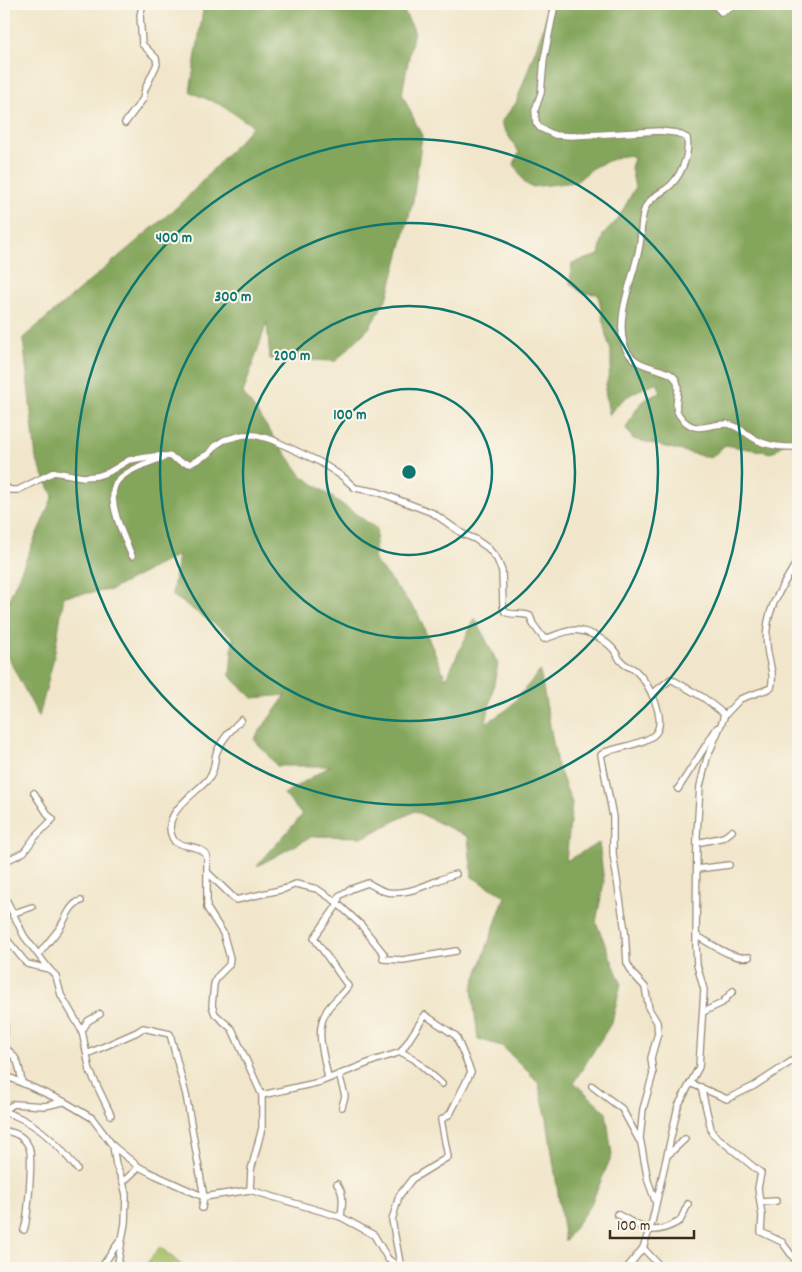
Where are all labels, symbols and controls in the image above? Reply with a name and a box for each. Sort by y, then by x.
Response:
text: 400 m [156,228,192,250]
text: 300 m [215,287,251,309]
text: 200 m [274,346,310,368]
text: 100 m [333,405,367,427]
centre of rings [400,463,418,481]
scale bar [610,1207,693,1239]
text: 100 m [617,1216,650,1238]

